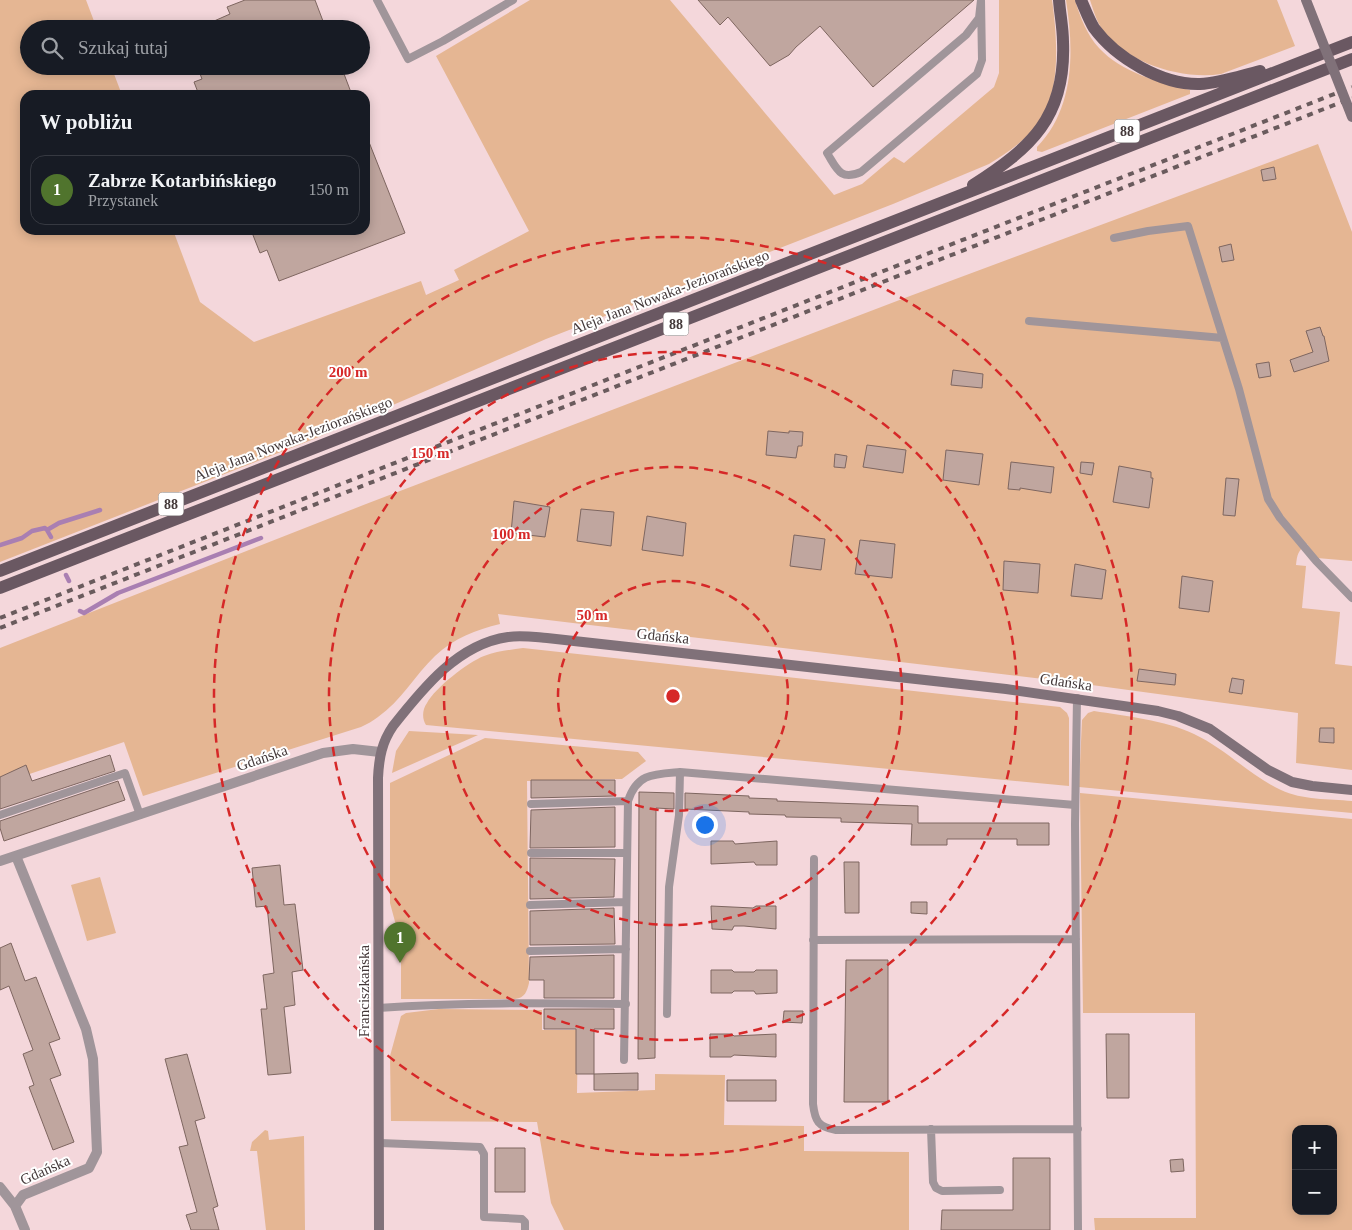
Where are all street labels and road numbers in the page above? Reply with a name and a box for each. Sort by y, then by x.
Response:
road number: 88 [1114,120,1140,142]
street label: Aleja Jana Nowaka-Jeziorańskiego [569,247,771,337]
road number: 88 [664,312,688,336]
street label: Aleja Jana Nowaka-Jeziorańskiego [192,394,394,484]
road number: 88 [158,492,184,516]
street label: Gdańska [636,625,690,647]
street label: Gdańska [1039,670,1093,694]
street label: Gdańska [235,742,290,774]
street label: Franciszkańska [356,944,372,1037]
street label: Gdańska [18,1152,73,1188]

